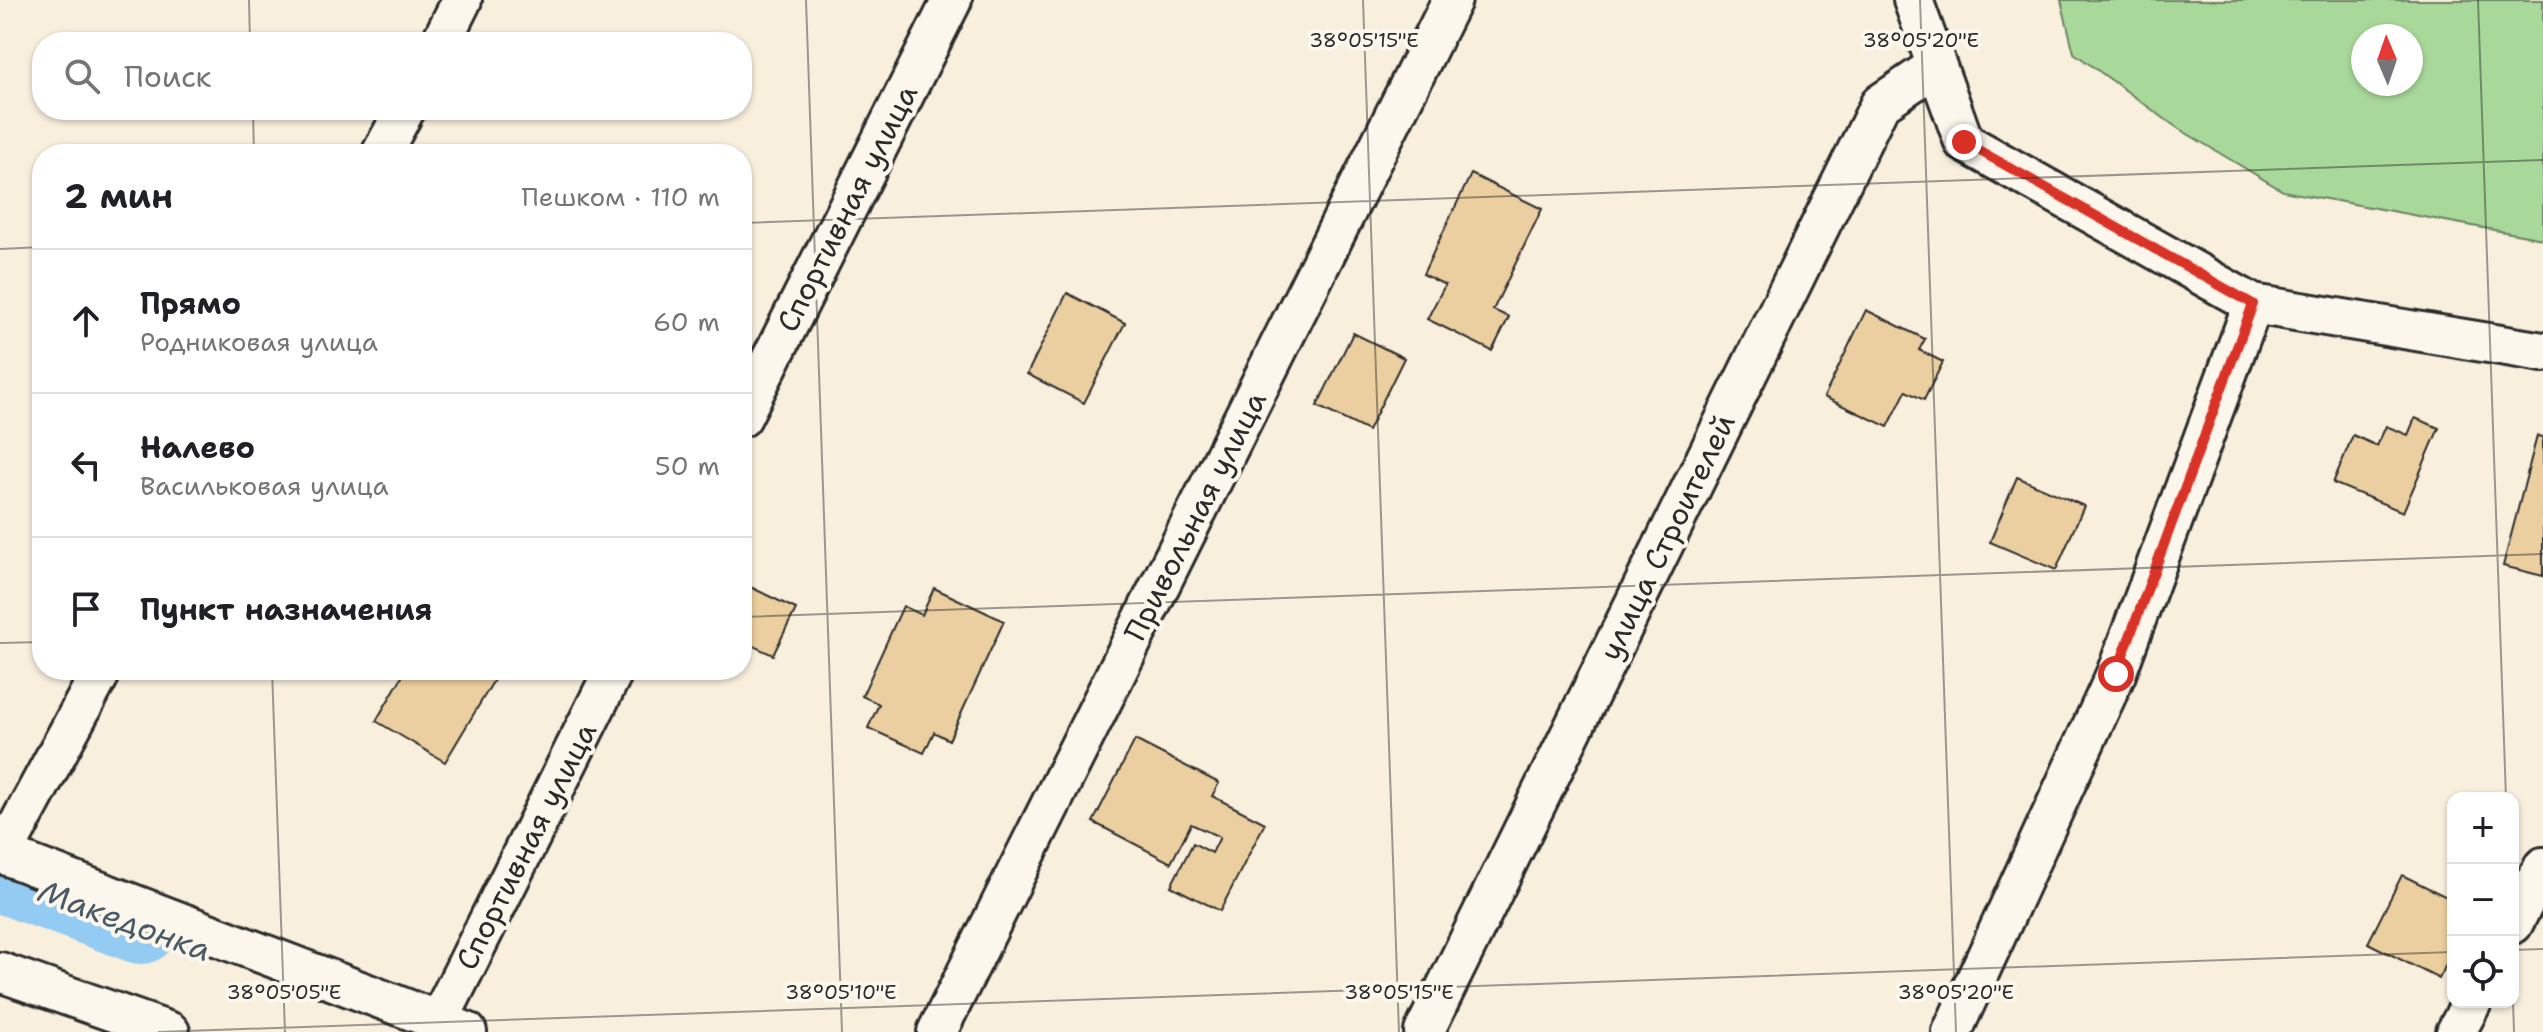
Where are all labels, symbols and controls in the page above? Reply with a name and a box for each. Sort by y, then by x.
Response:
north arrow [2351,24,2423,96]
text: 38°05'15"E [1309,27,1419,53]
text: 38°05'20"E [1863,27,1979,53]
search box [32,32,752,120]
icon: search [60,54,104,98]
text: Поиск [124,56,212,97]
street label: Спортивная улица [767,77,927,339]
route end [1946,124,1982,160]
text: 2 мин [64,173,173,219]
text: Пешком · 110 m [522,179,720,214]
text: Прямо [140,283,241,324]
icon: ahead [64,299,108,343]
text: 60 m [653,304,720,339]
text: Родниковая улица [140,324,378,359]
street label: Привольная улица [1114,384,1276,648]
street label: улица Строителей [1589,407,1745,667]
text: Налево [140,427,255,468]
icon: left [64,443,108,487]
text: 50 m [655,448,720,483]
text: Васильковая улица [140,468,389,503]
icon: arrive [64,587,108,631]
text: Пункт назначения [140,589,432,630]
route start [2098,656,2134,692]
street label: Спортивная улица [446,715,606,977]
map controls [2447,792,2519,1008]
button: + [2447,792,2519,864]
button: − [2447,864,2519,936]
water label: Македонка [33,869,217,971]
button: locate [2447,936,2519,1008]
text: 38°05'05"E [227,979,341,1005]
text: 38°05'10"E [785,979,897,1005]
text: 38°05'15"E [1344,979,1454,1005]
text: 38°05'20"E [1898,979,2014,1005]

